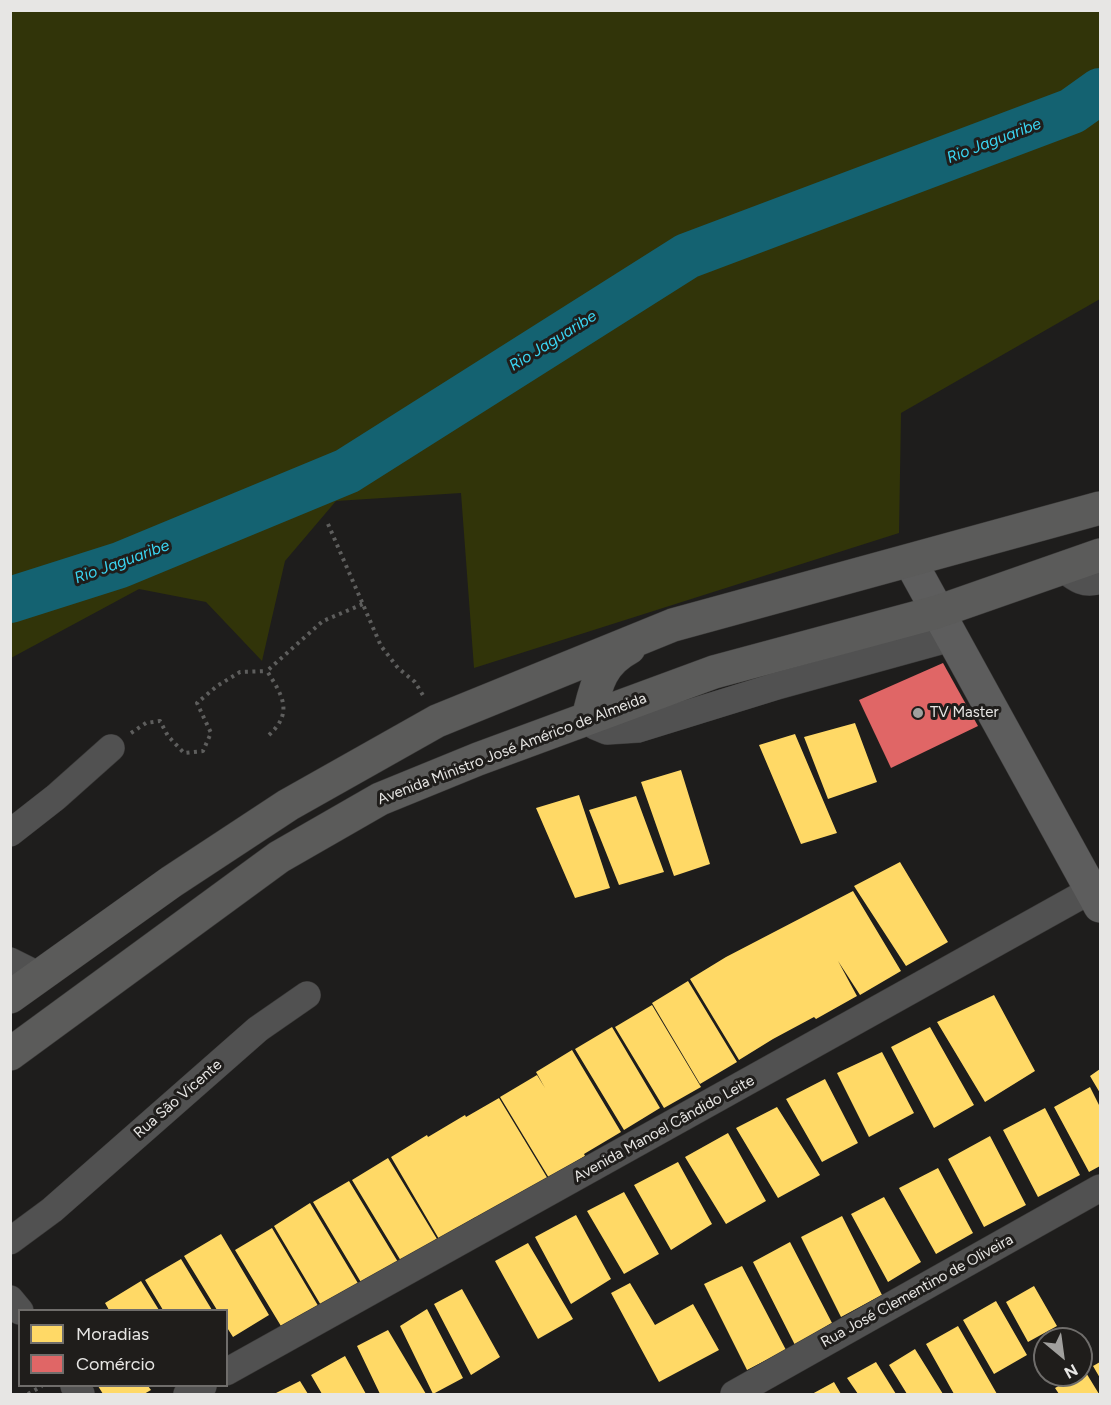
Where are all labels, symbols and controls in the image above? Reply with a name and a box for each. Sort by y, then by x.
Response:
water label: Rio Jaguaribe [944,114,1044,168]
water label: Rio Jaguaribe [506,306,600,376]
water label: Rio Jaguaribe [72,536,172,588]
street label: Avenida Ministro José Américo de Almeida [375,689,649,809]
place label: TV Master [930,704,999,722]
marker: TV Master [911,706,925,720]
street label: Rua São Vicente [130,1056,226,1142]
street label: Avenida Manoel Cândido Leite [570,1072,758,1186]
street label: Rua José Clementino de Oliveira [818,1230,1016,1352]
legend [18,1309,228,1387]
text: Moradias [76,1323,149,1345]
north arrow [1033,1327,1093,1387]
text: Comércio [76,1353,155,1375]
text: N [1061,1360,1081,1383]

